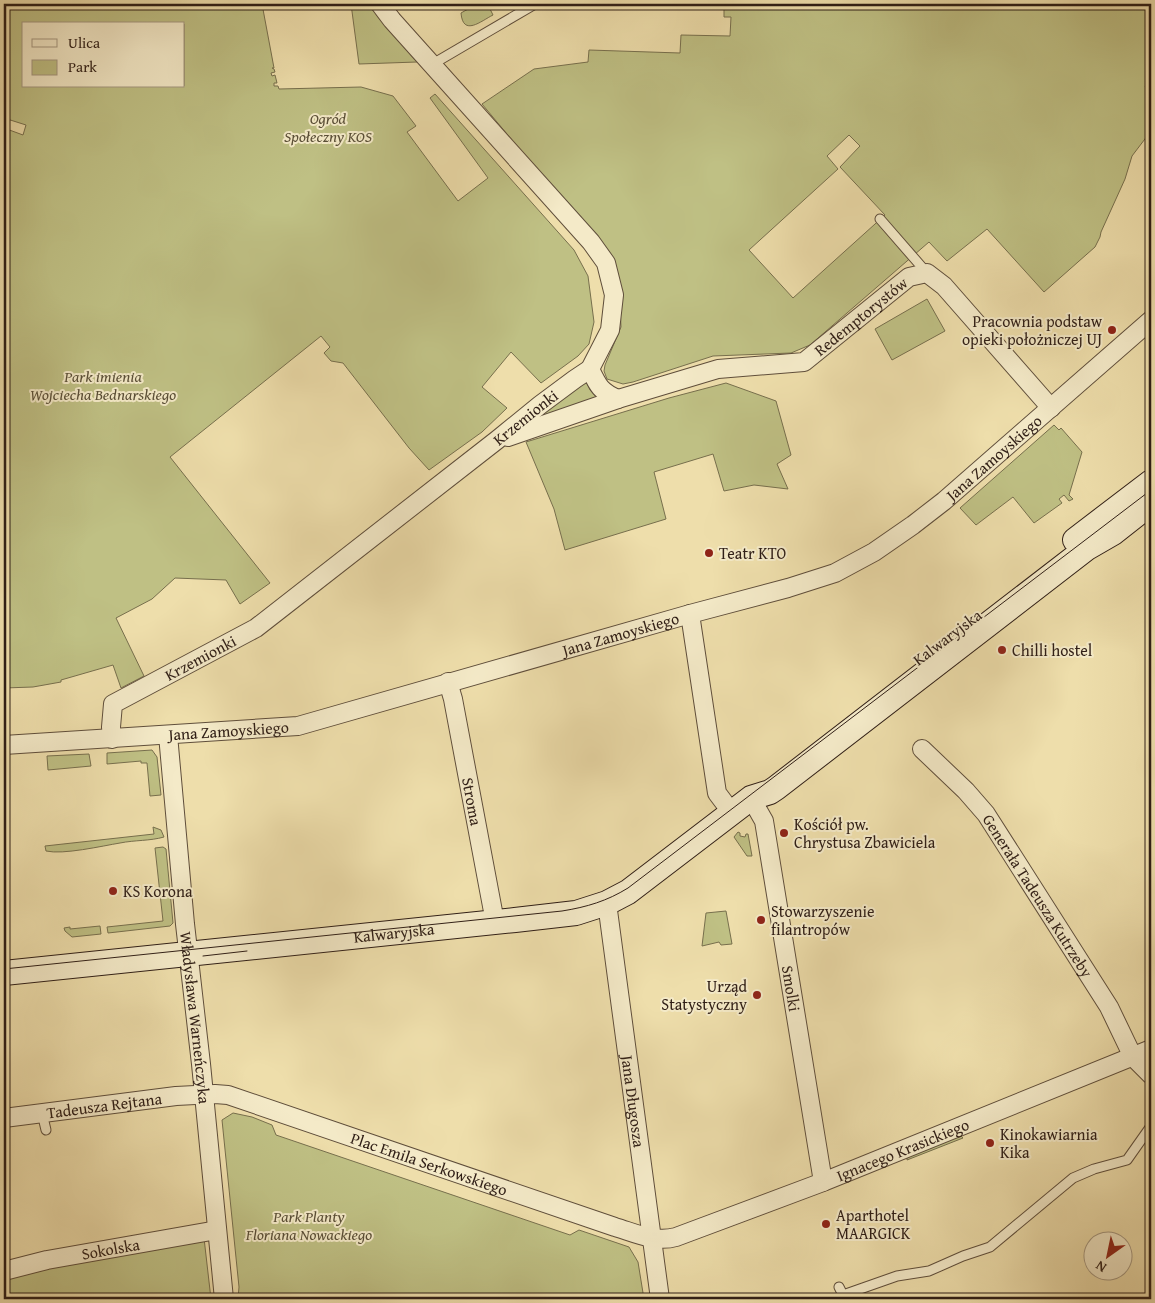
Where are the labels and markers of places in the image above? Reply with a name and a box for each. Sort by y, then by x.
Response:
place label: Pracownia podstaw opieki położniczej UJ [962,309,1103,351]
marker: Pracownia podstaw opieki położniczej UJ [1106,324,1118,336]
place label: Teatr KTO [719,541,787,565]
marker: Teatr KTO [703,547,715,559]
place label: Chilli hostel [1012,638,1093,662]
marker: Chilli hostel [996,644,1008,656]
place label: Kościół pw. Chrystusa Zbawiciela [794,812,936,854]
marker: Kościół pw. Chrystusa Zbawiciela [778,827,790,839]
place label: KS Korona [123,879,193,903]
marker: KS Korona [107,885,119,897]
place label: Stowarzyszenie filantropów [771,899,874,941]
marker: Stowarzyszenie filantropów [755,914,767,926]
place label: Urząd Statystyczny [661,974,747,1016]
marker: Urząd Statystyczny [751,989,763,1001]
place label: Kinokawiarnia Kika [1000,1122,1098,1164]
marker: Kinokawiarnia Kika [984,1137,996,1149]
place label: Aparthotel MAARGICK [836,1203,911,1245]
marker: Aparthotel MAARGICK [820,1218,832,1230]

